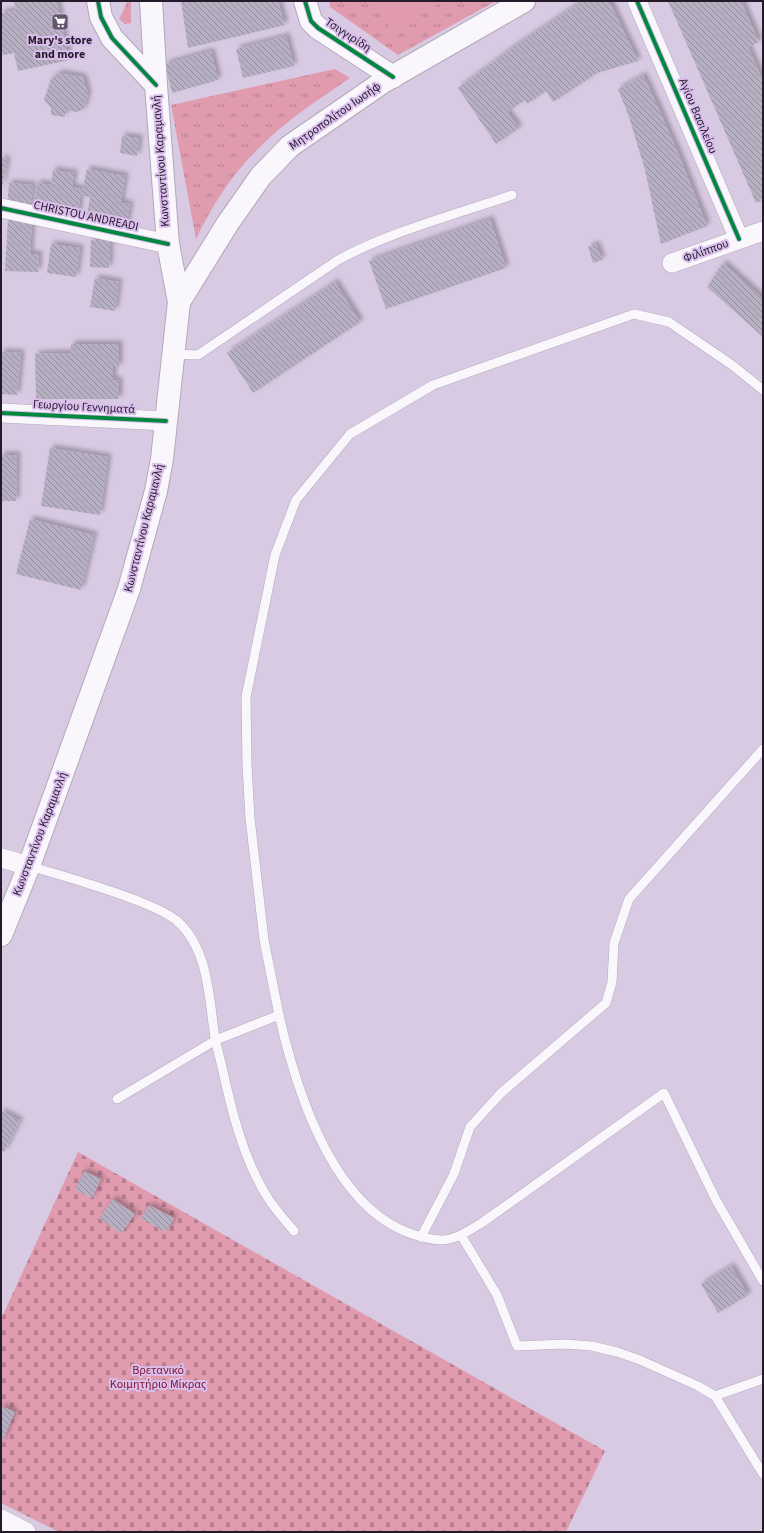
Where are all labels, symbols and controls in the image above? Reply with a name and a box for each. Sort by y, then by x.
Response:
supermarket icon: Mary's store and more [50,12,70,32]
street label: Τσιγγιρίδη [321,14,375,56]
place label: Mary's store and more [28,32,92,63]
street label: Αγίου Βασιλείου [674,76,722,156]
street label: Μητροπολίτου Ιωσήφ [286,78,384,154]
street label: Κωνσταντίνου Καραμανλή [148,95,174,227]
street label: CHRISTOU ANDREADI [32,197,140,235]
street label: Φιλίππου [681,235,731,267]
street label: Γεωργίου Γεννηματά [33,396,136,418]
street label: Κωνσταντίνου Καραμανλή [120,462,168,594]
street label: Κωνσταντίνου Καραμανλή [8,769,72,899]
park label: Βρετανικό Κοιμητήριο Μίκρας [110,1362,206,1393]

